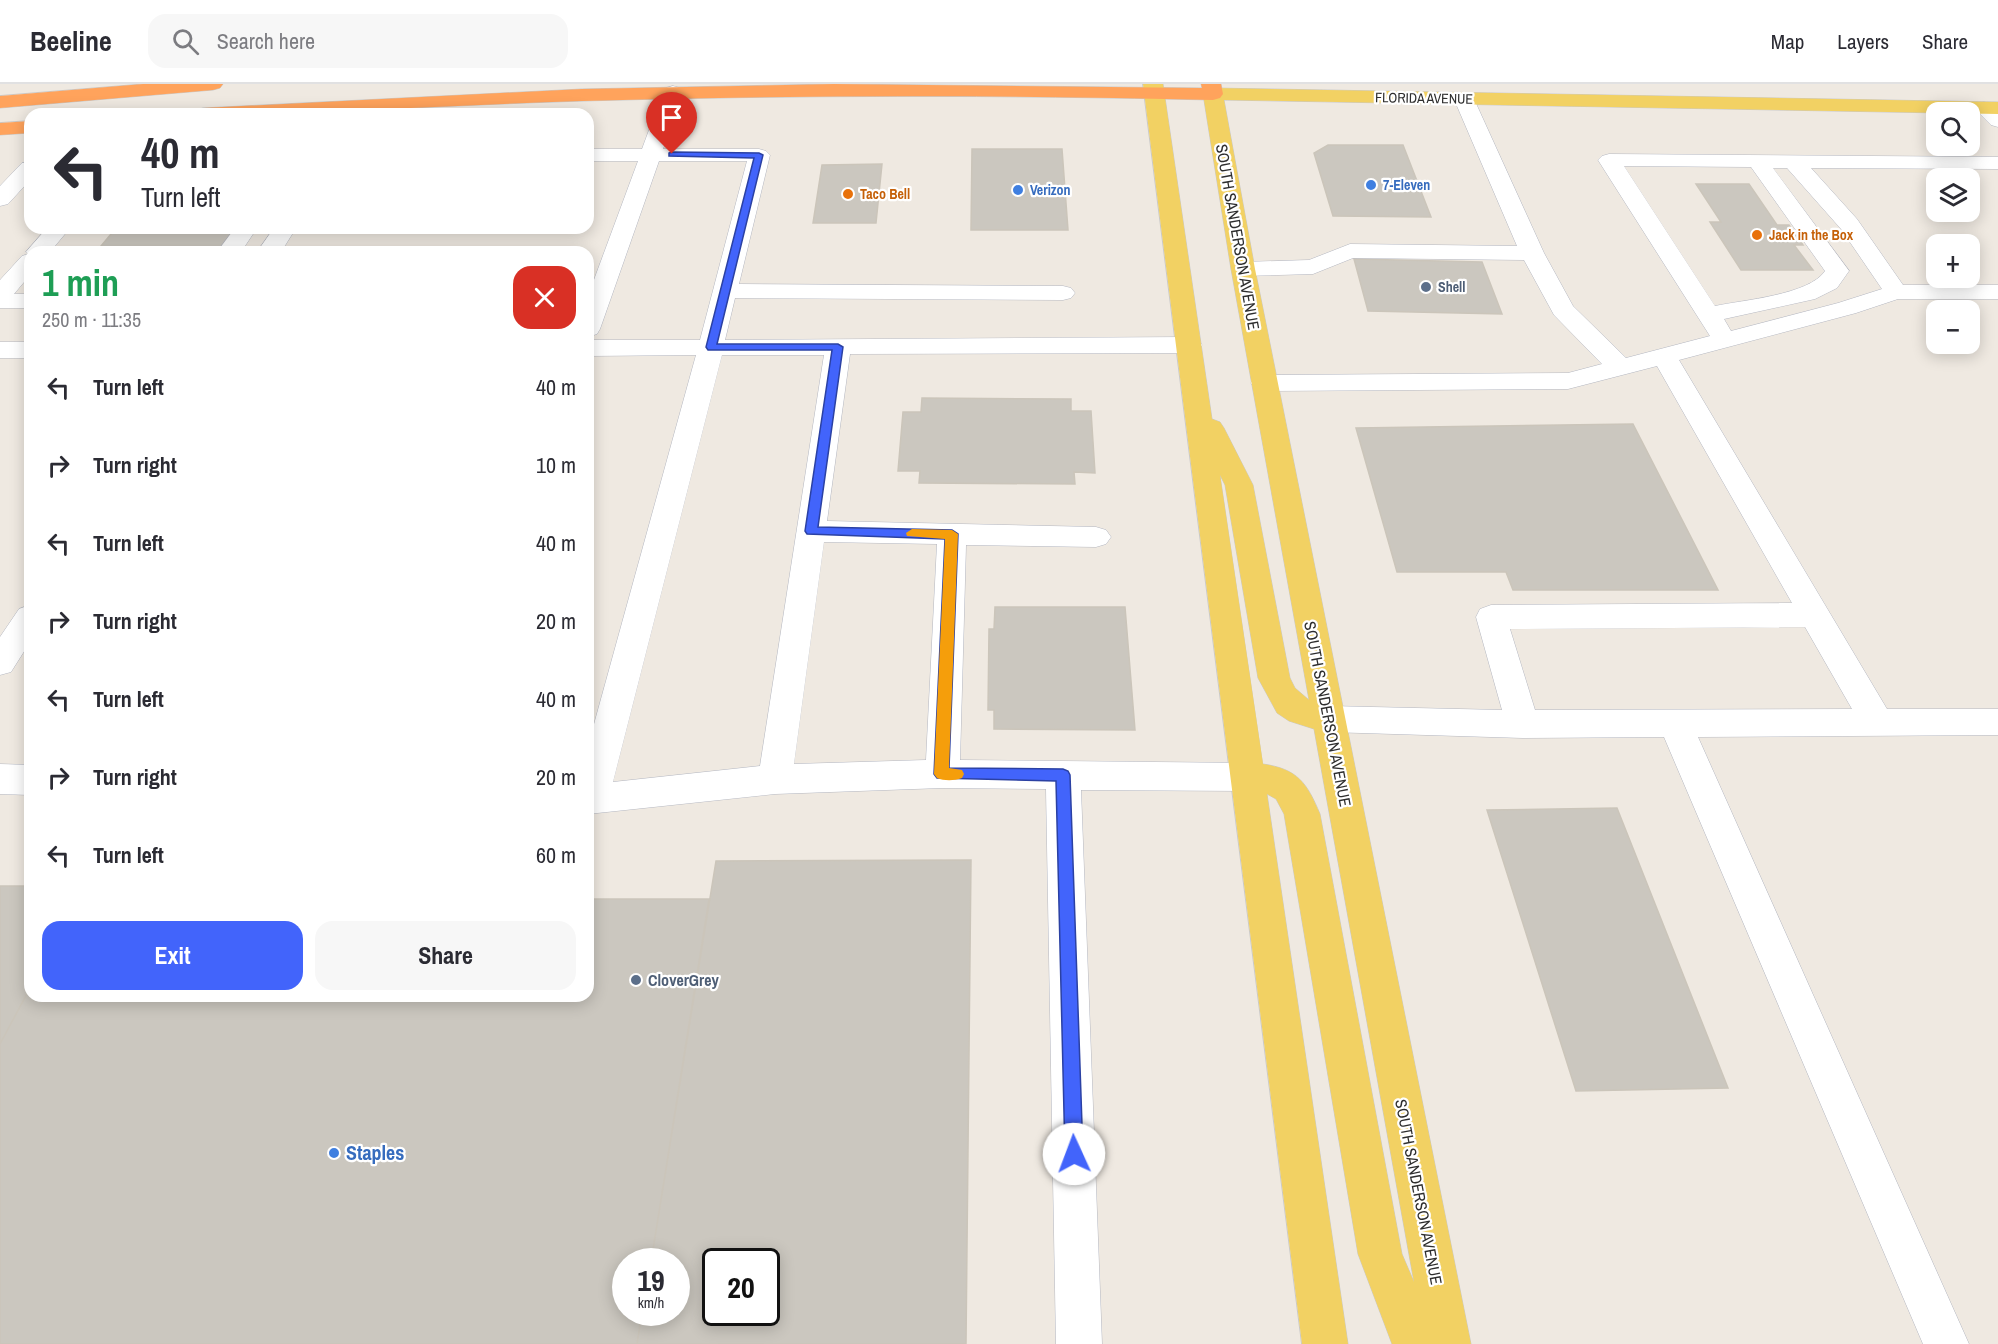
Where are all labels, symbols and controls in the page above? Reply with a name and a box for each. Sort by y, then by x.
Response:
search box [148,14,568,68]
text: Beeline [30,22,112,60]
icon: search [169,25,202,58]
text: Search here [217,26,315,56]
text: Map [1771,27,1804,56]
text: Layers [1837,27,1889,56]
text: Share [1922,27,1968,56]
street label: FLORIDA AVENUE [1375,88,1473,108]
pin [646,92,697,154]
icon: arrive [655,101,688,134]
map controls [1926,102,1980,354]
button: search [1926,102,1980,156]
text: 40 m [141,125,220,181]
icon: left [42,132,120,210]
street label: SOUTH SANDERSON AVENUE [1211,142,1265,332]
button: layers [1926,168,1980,222]
place label: 7-Eleven [1383,176,1430,194]
marker: 7-Eleven [1364,178,1378,192]
text: Turn left [141,179,220,215]
place label: Verizon [1030,181,1071,199]
marker: Verizon [1011,183,1025,197]
place label: Taco Bell [860,185,910,203]
marker: Taco Bell [841,187,855,201]
place label: Jack in the Box [1769,226,1854,244]
marker: Jack in the Box [1750,228,1764,242]
button: + [1926,234,1980,288]
text: 1 min [42,259,119,307]
button: close [513,266,576,329]
place label: Shell [1438,278,1465,296]
marker: Shell [1419,280,1433,294]
button: − [1926,300,1980,354]
text: 250 m · 11:35 [42,306,141,333]
icon: left [42,371,75,404]
text: Turn left [93,372,164,402]
text: 40 m [536,372,576,402]
icon: right [42,449,75,482]
text: Turn right [93,450,177,480]
text: 10 m [536,450,576,480]
icon: left [42,527,75,560]
text: Turn left [93,528,164,558]
text: 40 m [536,528,576,558]
icon: right [42,605,75,638]
text: Turn right [93,606,177,636]
text: 20 m [536,606,576,636]
street label: SOUTH SANDERSON AVENUE [1299,619,1357,809]
icon: left [42,683,75,716]
text: Turn left [93,684,164,714]
text: 40 m [536,684,576,714]
icon: right [42,761,75,794]
text: Turn right [93,762,177,792]
text: 20 m [536,762,576,792]
icon: left [42,839,75,872]
text: Turn left [93,840,164,870]
text: 60 m [536,840,576,870]
button: Exit [42,921,303,990]
button: Share [315,921,576,990]
place label: CloverGrey [648,969,719,991]
marker: CloverGrey [629,973,643,987]
street label: SOUTH SANDERSON AVENUE [1390,1097,1448,1287]
position arrow [1042,1122,1106,1186]
place label: Staples [346,1139,404,1166]
marker: Staples [327,1146,341,1160]
speed limit sign: 20 [702,1248,780,1326]
text: 19 [637,1260,665,1300]
text: km/h [638,1292,664,1313]

